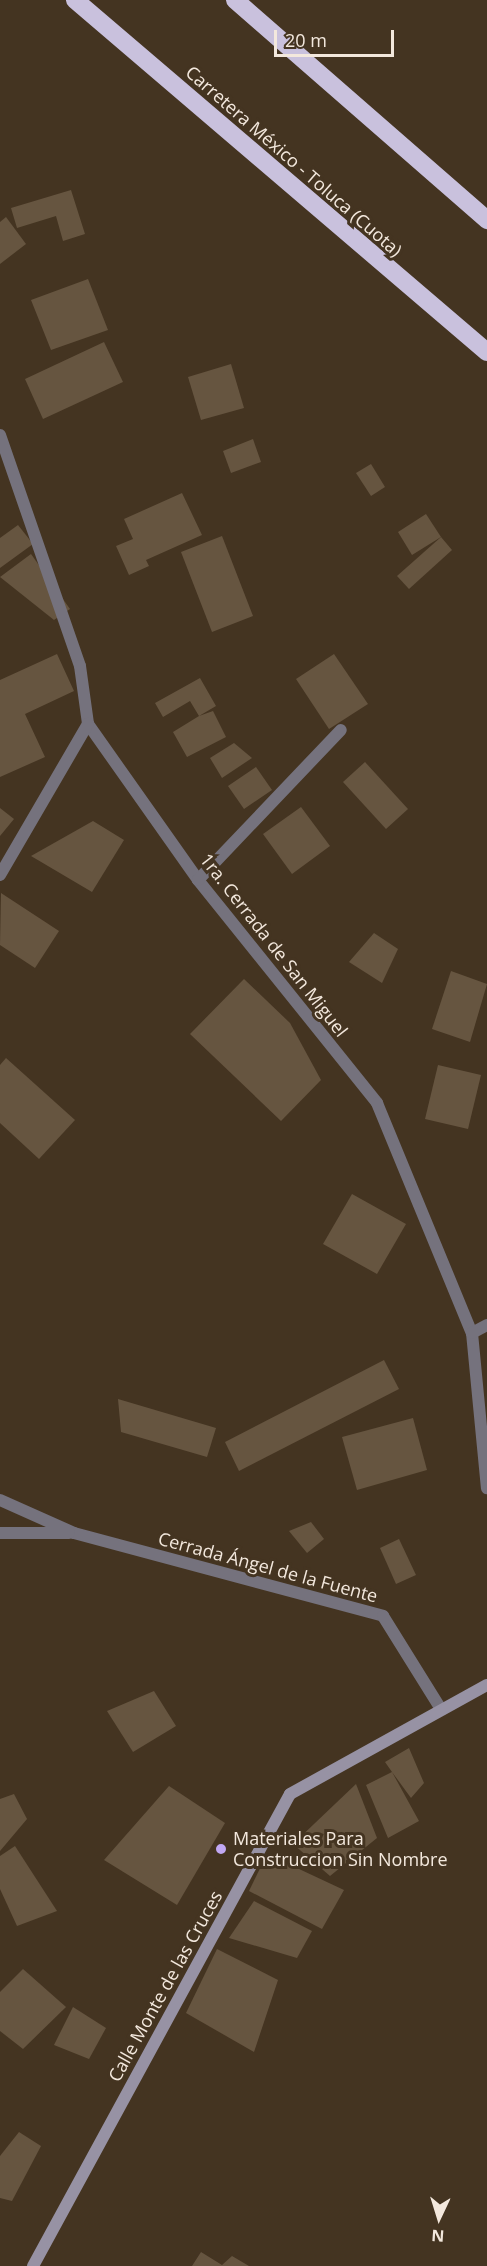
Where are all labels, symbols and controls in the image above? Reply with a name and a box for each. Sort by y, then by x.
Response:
scale bar [277,18,397,56]
text: 20 m [285,28,327,52]
street label: Carretera México - Toluca (Cuota) [181,61,407,261]
street label: 1ra. Cerrada de San Miguel [196,849,352,1041]
street label: Cerrada Ángel de la Fuente [156,1527,380,1607]
place label: Materiales Para Construccion Sin Nombre [233,1828,448,1870]
marker: Materiales Para Construccion Sin Nombre [214,1842,228,1856]
street label: Calle Monte de las Cruces [103,1887,227,2085]
north arrow [409,2188,469,2248]
text: N [430,2225,445,2247]

